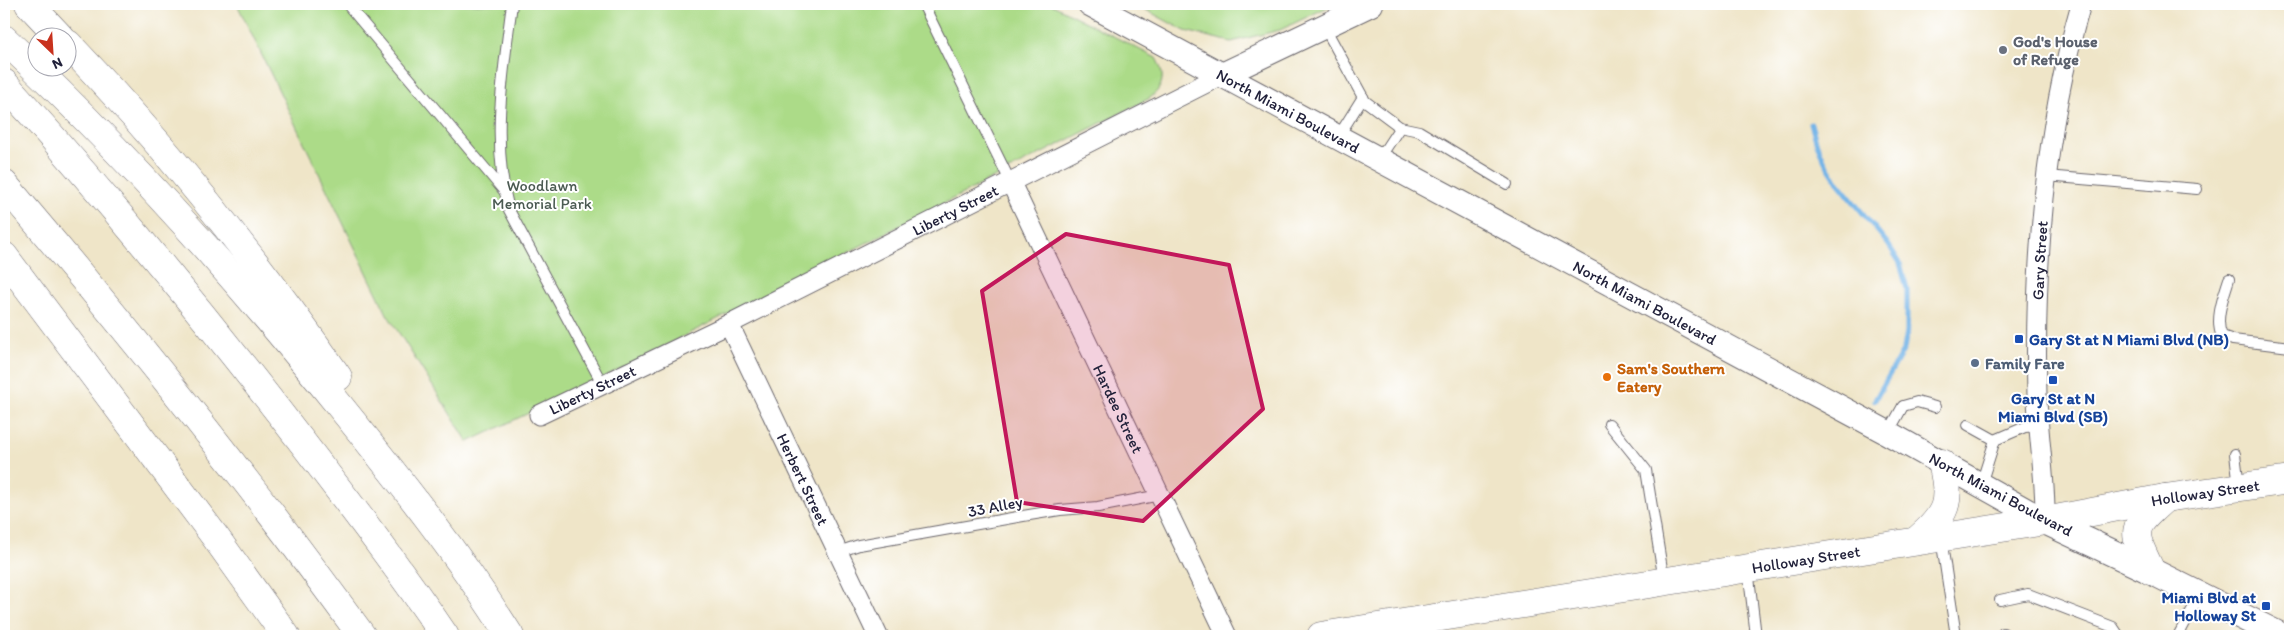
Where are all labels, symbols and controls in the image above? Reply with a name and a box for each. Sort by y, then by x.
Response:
north arrow [28,28,78,78]
place label: God's House of Refuge [2013,32,2098,70]
marker: God's House of Refuge [1997,44,2009,56]
text: N [49,54,65,73]
street label: North Miami Boulevard [1213,65,1363,157]
park label: Woodlawn Memorial Park [492,176,592,213]
street label: Liberty Street [909,181,1002,240]
street label: Gary Street [2028,220,2052,300]
street label: North Miami Boulevard [1570,257,1720,349]
place label: Gary St at N Miami Blvd (NB) [2029,330,2229,350]
marker: Gary St at N Miami Blvd (NB) [2013,333,2025,345]
place label: Family Fare [1985,354,2065,374]
marker: Family Fare [1969,357,1981,369]
place label: Sam's Southern Eatery [1617,359,1726,397]
street label: Liberty Street [546,361,639,419]
street label: Hardee Street [1089,361,1147,456]
marker: Sam's Southern Eatery [1601,371,1613,383]
marker: Gary St at N Miami Blvd (SB) [2047,374,2059,386]
place label: Gary St at N Miami Blvd (SB) [1998,389,2108,427]
street label: Herbert Street [773,430,833,528]
street label: North Miami Boulevard [1926,449,2076,541]
street label: Holloway Street [2150,475,2261,510]
street label: 33 Alley [966,492,1025,521]
street label: Holloway Street [1750,542,1862,577]
place label: Miami Blvd at Holloway St [2162,588,2256,626]
marker: Miami Blvd at Holloway St [2260,600,2272,612]

